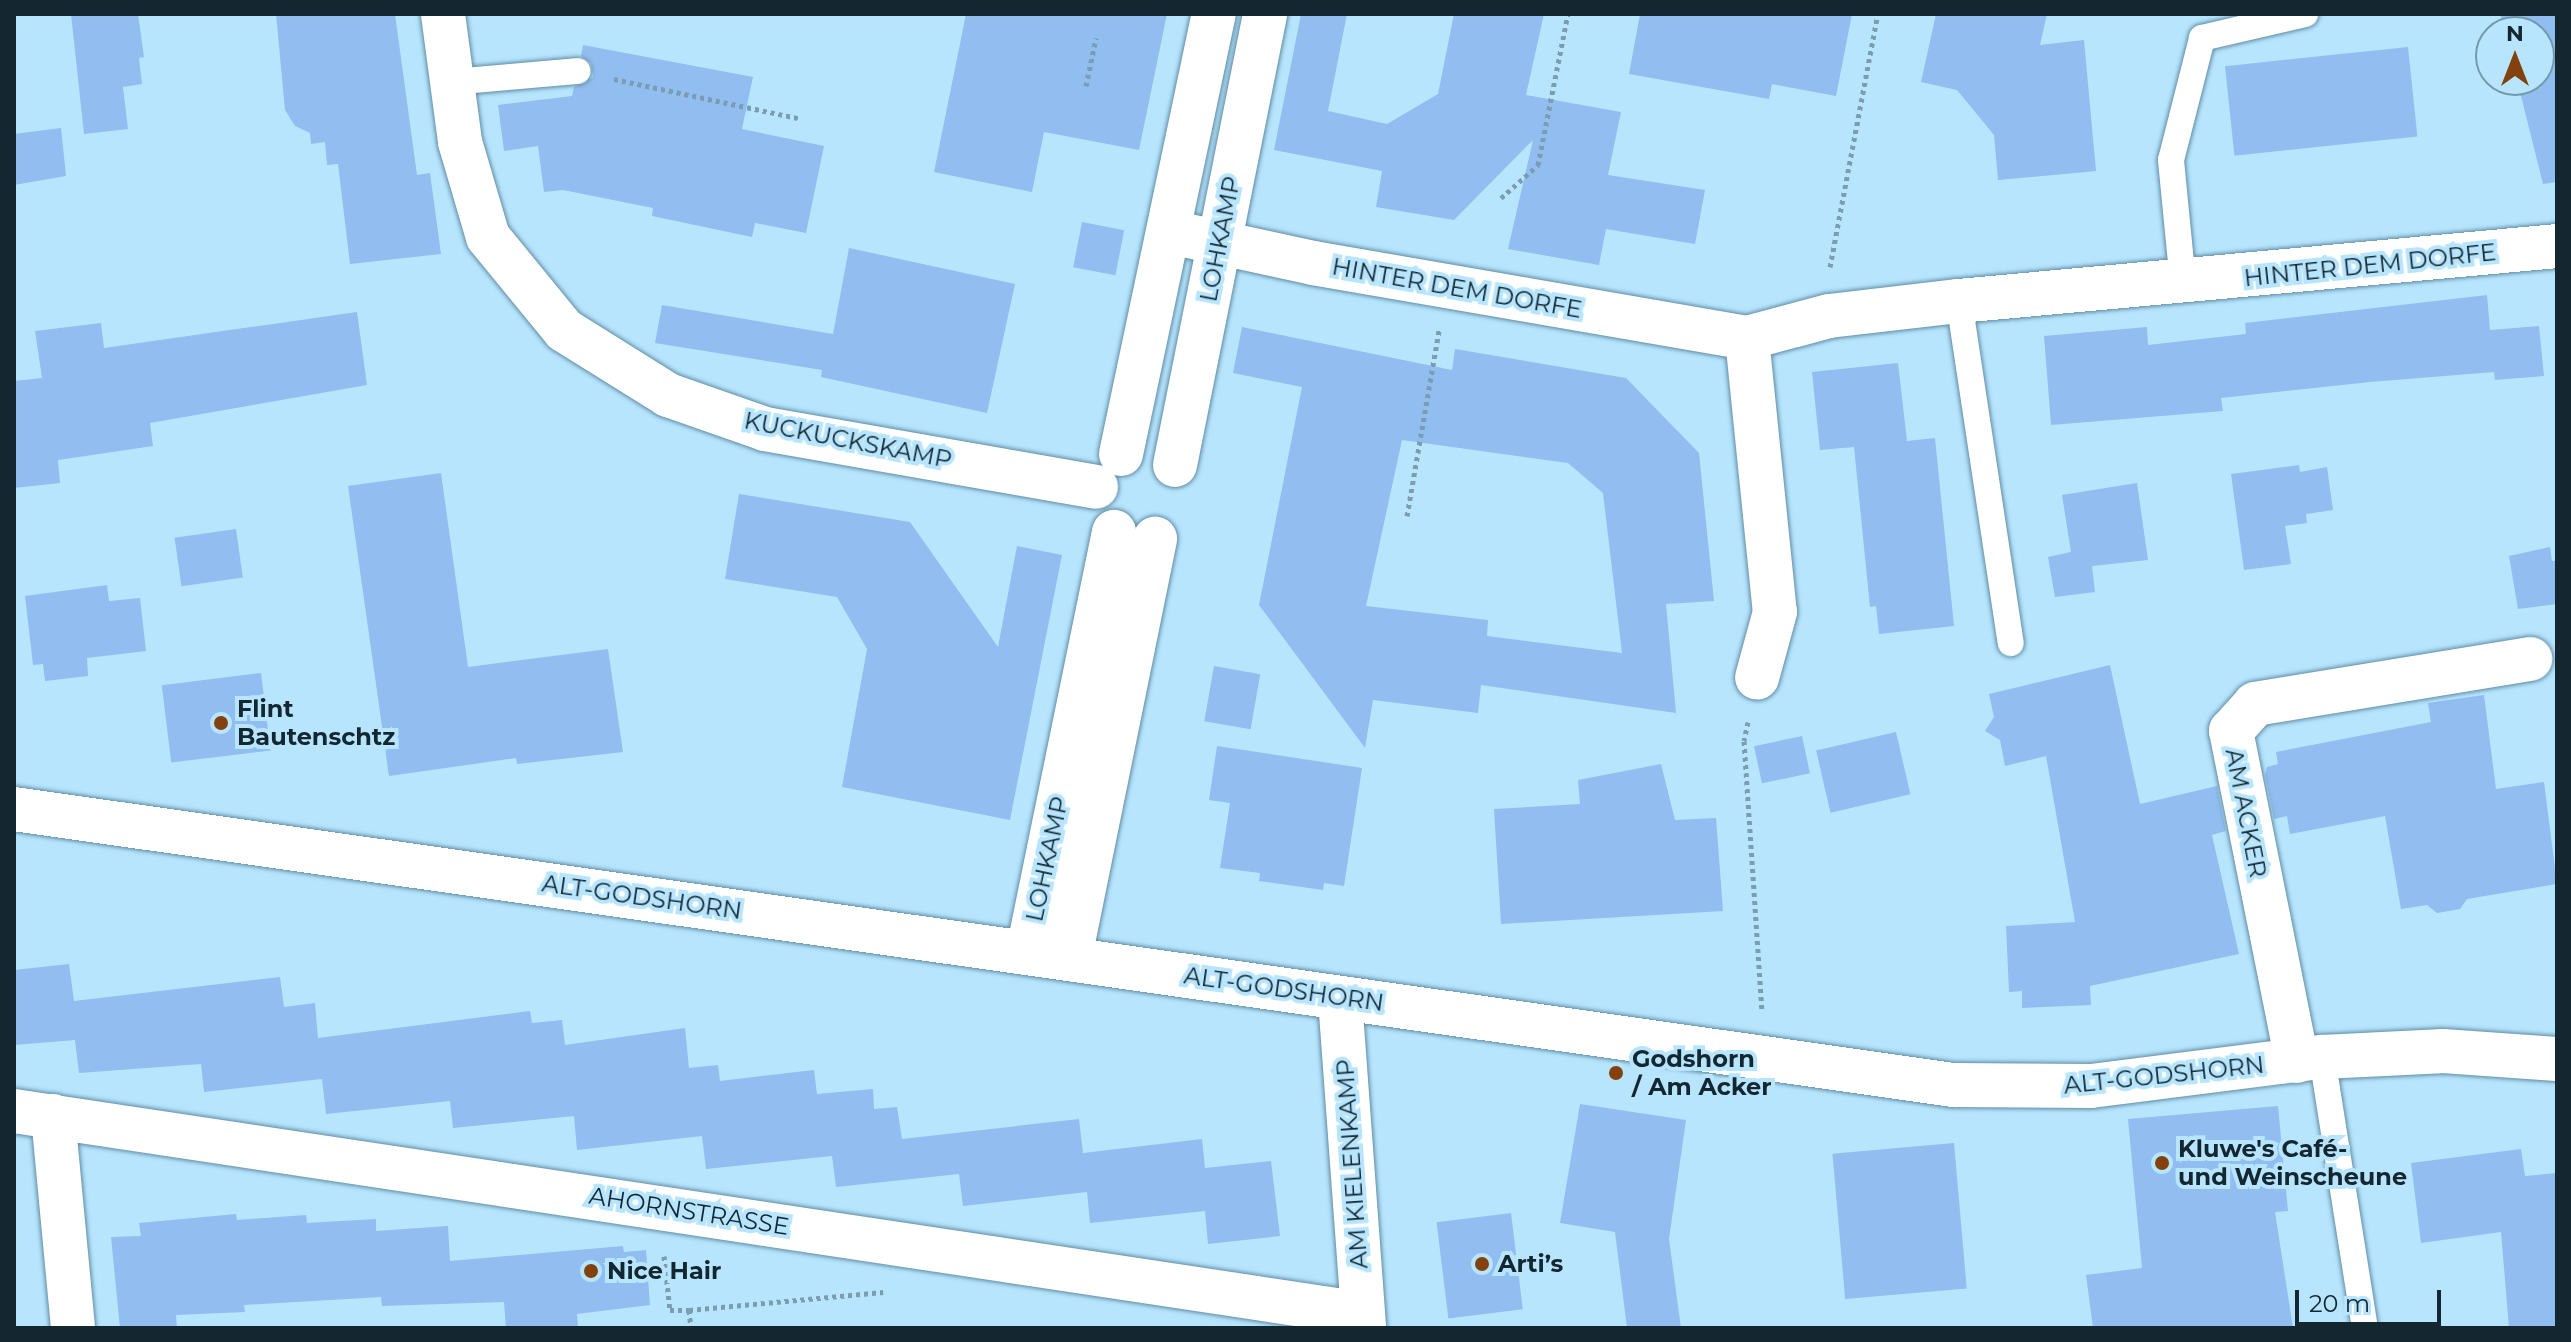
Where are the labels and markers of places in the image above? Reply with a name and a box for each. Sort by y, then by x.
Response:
place label: Flint Bautenschtz [237,695,395,751]
marker: Flint Bautenschtz [212,714,230,732]
place label: Godshorn / Am Acker [1632,1045,1772,1101]
marker: Godshorn / Am Acker [1607,1064,1625,1082]
place label: Kluwe's Café- und Weinscheune [2178,1135,2407,1191]
marker: Kluwe's Café- und Weinscheune [2153,1154,2171,1172]
place label: Arti’s [1498,1250,1563,1278]
marker: Arti’s [1473,1255,1491,1273]
place label: Nice Hair [607,1257,721,1285]
marker: Nice Hair [582,1262,600,1280]

